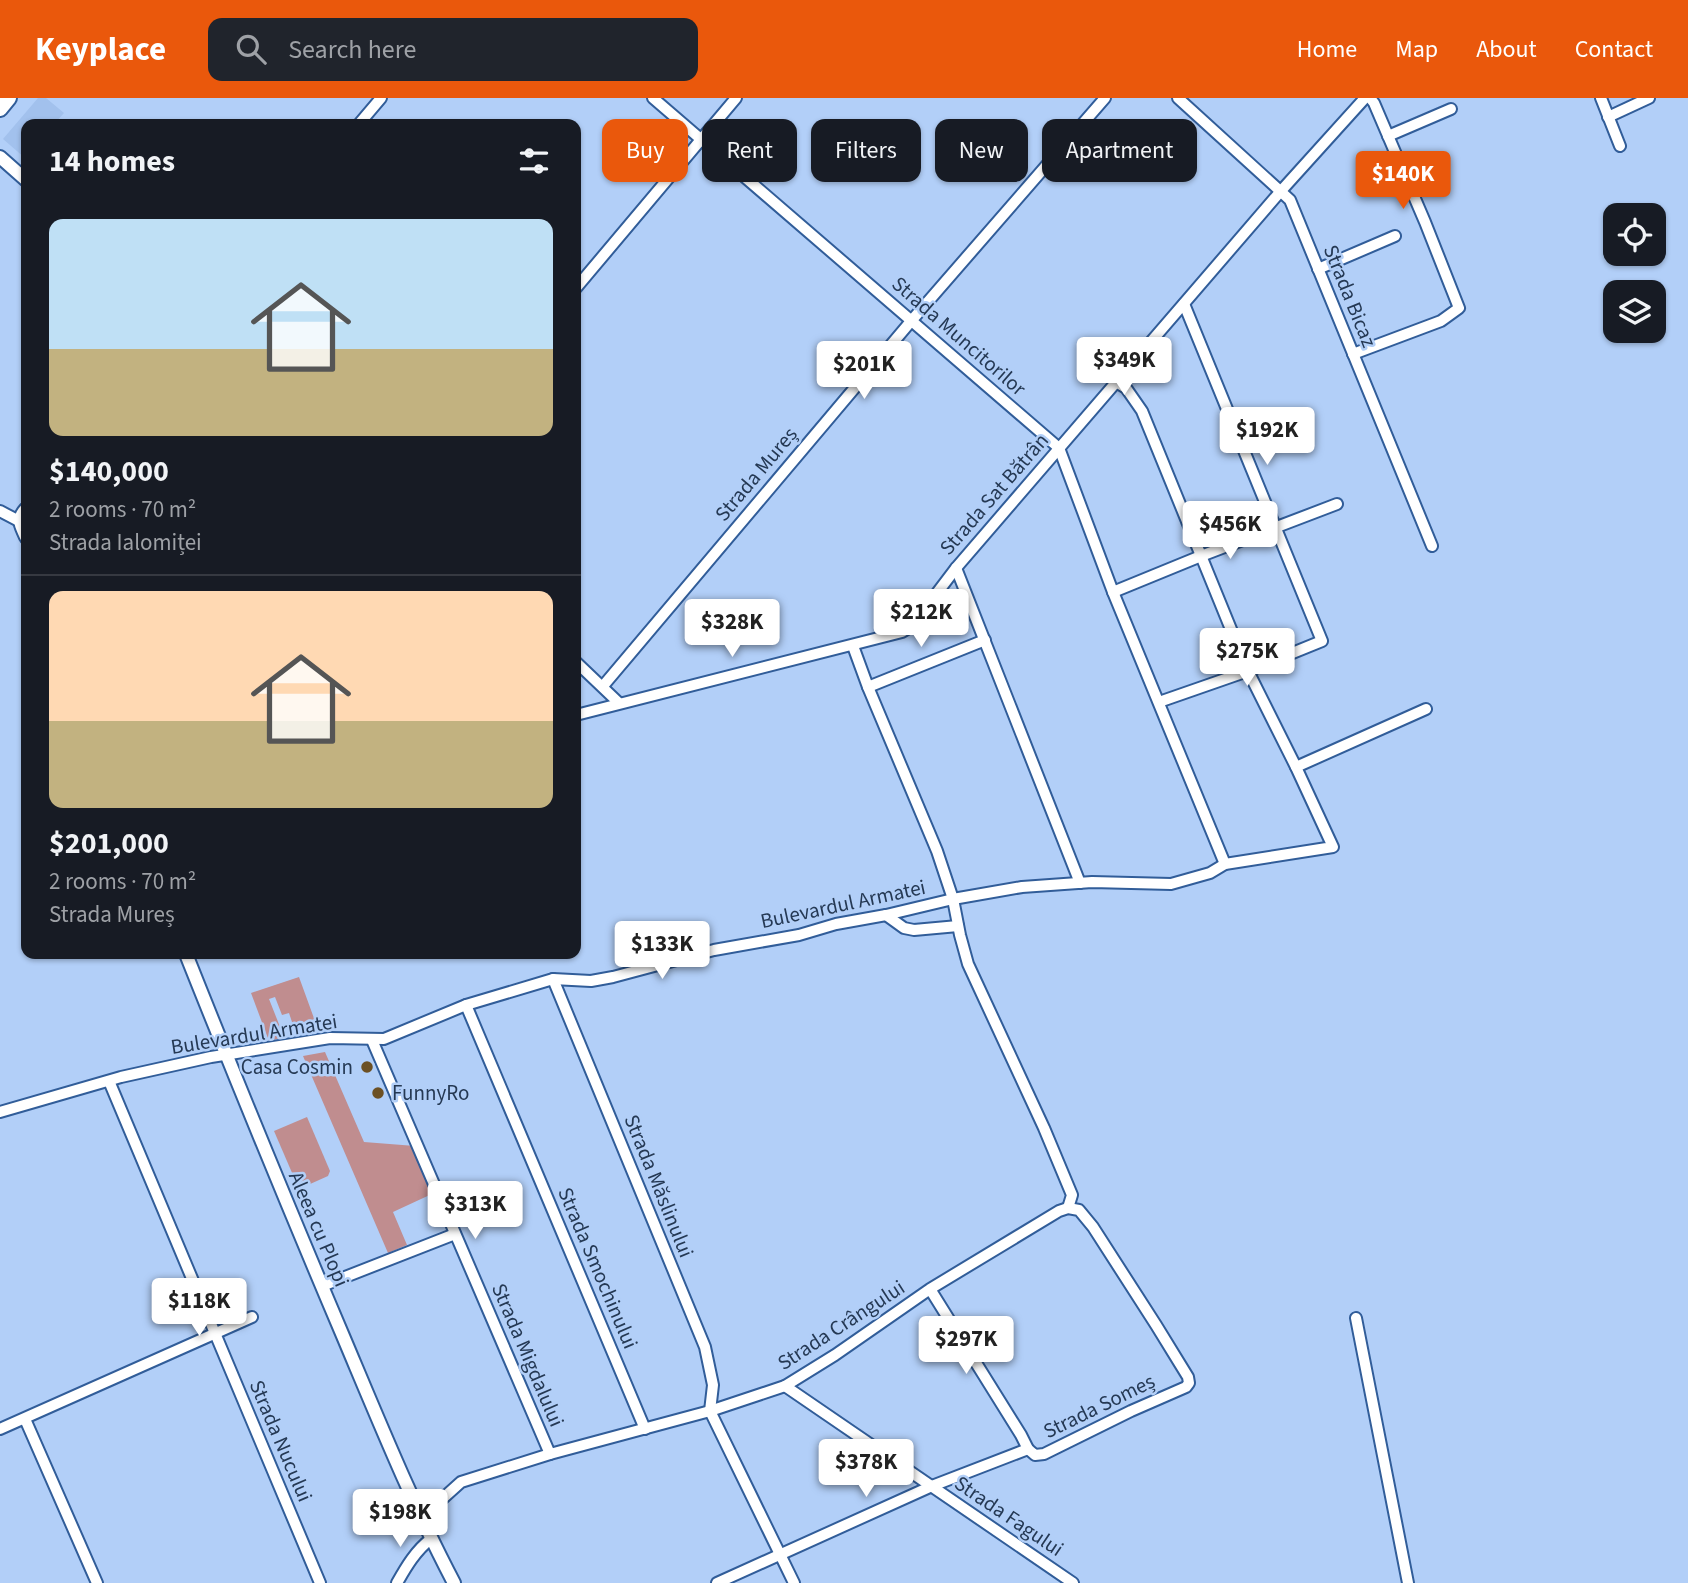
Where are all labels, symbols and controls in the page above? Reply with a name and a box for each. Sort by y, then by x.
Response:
search box [208,18,698,81]
text: Keyplace [35,26,166,73]
icon: search [232,30,270,68]
text: Search here [288,31,416,68]
text: Home [1297,32,1357,67]
text: Map [1395,32,1438,67]
text: About [1476,32,1537,67]
text: Contact [1575,32,1653,67]
chip: Buy [602,119,688,182]
chip: Rent [702,119,797,182]
chip: Filters [811,119,921,182]
chip: New [935,119,1028,182]
chip: Apartment [1042,119,1197,182]
text: 14 homes [49,140,175,183]
icon: filters [515,142,553,180]
pin: $140K [1354,152,1452,211]
text: $140K [1372,157,1434,190]
map controls [1603,203,1666,343]
button: locate [1603,203,1666,266]
street label: Strada Bicaz [1316,240,1384,352]
icon: home [238,264,364,390]
street label: Strada Muncitorilor [885,269,1033,403]
button: layers [1603,280,1666,343]
pin: $349K [1075,338,1173,397]
pin: $201K [815,342,913,401]
text: $349K [1093,343,1155,376]
text: $201K [833,347,895,380]
pin: $192K [1218,408,1316,467]
text: $192K [1236,413,1298,446]
street label: Strada Mureș [708,420,804,528]
street label: Strada Sat Bătrân [932,426,1056,562]
text: $140,000 [49,450,169,493]
text: 2 rooms · 70 m² [49,493,196,526]
pin: $456K [1181,502,1279,561]
text: $456K [1199,507,1261,540]
text: Strada Ialomiței [49,526,202,559]
pin: $212K [872,589,970,649]
text: $212K [890,595,952,628]
pin: $328K [683,600,781,659]
text: $328K [701,605,763,638]
pin: $275K [1198,628,1296,688]
text: $275K [1216,634,1278,667]
icon: home [238,636,364,762]
text: $201,000 [49,822,169,865]
text: 2 rooms · 70 m² [49,865,196,898]
street label: Bulevardul Armatei [758,872,928,936]
text: Strada Mureș [49,898,175,931]
pin: $133K [613,922,711,981]
text: $133K [631,927,693,960]
street label: Bulevardul Armatei [169,1006,339,1062]
place label: Casa Cosmin [241,1052,353,1082]
marker: Casa Cosmin [359,1059,375,1075]
place label: FunnyRo [392,1078,469,1108]
marker: FunnyRo [370,1085,386,1101]
street label: Strada Măslinului [617,1110,701,1262]
street label: Aleea cu Plopi [281,1167,357,1291]
pin: $313K [426,1182,524,1241]
street label: Strada Smochinului [550,1183,646,1353]
text: $313K [444,1187,506,1220]
street label: Strada Crângului [771,1273,911,1377]
pin: $118K [150,1278,248,1338]
street label: Strada Migdalului [484,1279,572,1431]
text: $118K [168,1284,230,1317]
pin: $297K [917,1316,1015,1376]
text: $297K [935,1322,997,1355]
street label: Strada Someș [1038,1366,1160,1446]
street label: Strada Nucului [242,1375,320,1507]
pin: $378K [817,1440,915,1499]
text: $378K [835,1445,897,1478]
street label: Strada Fagului [948,1468,1070,1564]
pin: $198K [351,1490,449,1549]
text: $198K [369,1495,431,1528]

